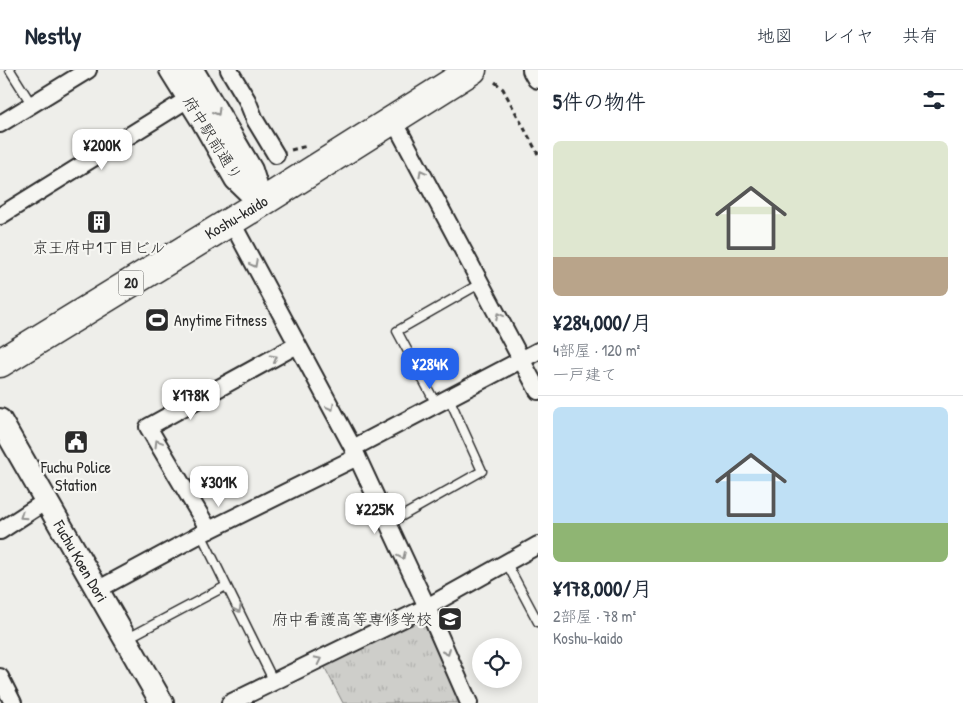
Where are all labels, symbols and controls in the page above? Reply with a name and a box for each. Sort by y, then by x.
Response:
text: Nestly [25,19,81,51]
text: 地図 [757,23,793,48]
text: レイヤ [821,23,874,48]
text: 共有 [902,23,938,48]
icon: filters [920,86,948,114]
text: 5件の物件 [553,87,646,116]
street label: 府中駅前通り [178,91,248,185]
one-way arrow [210,107,220,116]
pin: ¥200K [67,128,137,171]
text: ¥200K [83,134,121,156]
one-way arrow [418,169,428,178]
icon: home [706,173,796,263]
street label: Koshu-kaido [200,189,272,244]
building icon: 京王府中1丁目ビル [86,209,112,235]
place label: 京王府中1丁目ビル [32,236,166,258]
one-way arrow [248,258,258,267]
road number: 20 [118,270,144,296]
sports icon: Anytime Fitness [144,307,170,333]
text: ¥284,000/月 [553,308,652,337]
place label: Anytime Fitness [174,309,267,331]
one-way arrow [495,313,505,322]
text: 4部屋 · 120 m² [553,339,640,361]
pin: ¥284K [395,348,465,390]
text: ¥284K [412,353,448,375]
one-way arrow [269,354,278,364]
text: 一戸建て [553,363,617,385]
pin: ¥178K [156,378,226,421]
text: ¥178K [173,384,209,406]
one-way arrow [324,402,334,411]
public building icon: Fuchu Police Station [63,429,89,455]
one-way arrow [154,440,164,449]
icon: home [706,440,796,530]
place label: Fuchu Police Station [40,456,112,496]
pin: ¥301K [184,466,254,508]
text: ¥301K [201,471,237,493]
pin: ¥225K [340,492,410,535]
text: ¥225K [356,498,394,520]
one-way arrow [19,510,29,519]
street label: Fuchu Koen Dori [48,515,113,606]
one-way arrow [396,551,407,560]
text: ¥178,000/月 [553,574,652,603]
one-way arrow [232,604,242,613]
text: 2部屋 · 78 m² [553,605,636,627]
school or university icon: 府中看護高等専修学校 [437,606,463,632]
place label: 府中看護高等専修学校 [272,608,432,630]
text: Koshu-kaido [553,627,623,649]
map controls [472,638,522,688]
button: locate [472,638,522,688]
one-way arrow [440,647,451,656]
one-way arrow [313,656,322,667]

